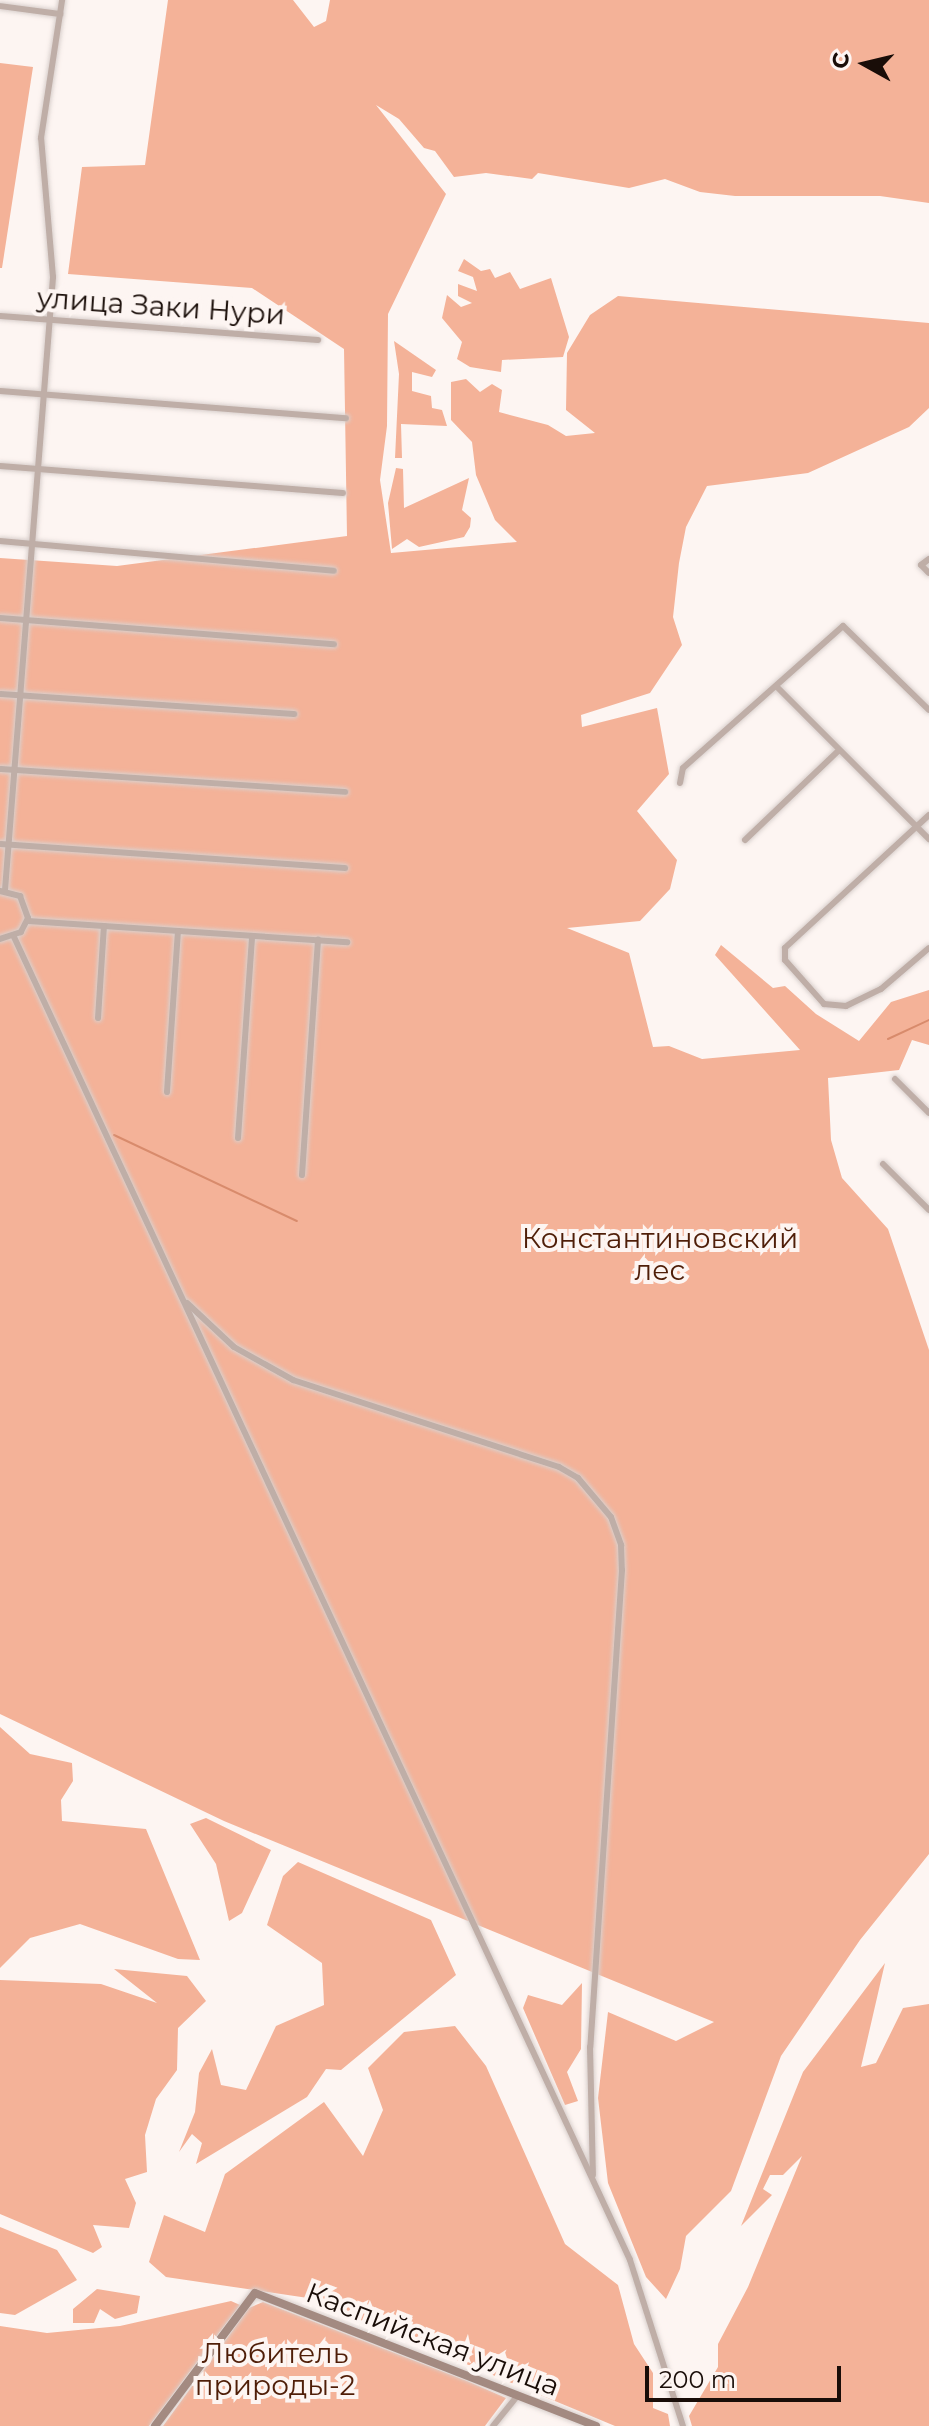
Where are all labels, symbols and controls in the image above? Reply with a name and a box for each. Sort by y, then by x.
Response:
north arrow [825,24,905,104]
text: С [826,51,855,70]
street label: улица Заки Нури [36,281,286,331]
park label: Константиновский лес [522,1221,798,1287]
street label: Каспийская улица [302,2275,564,2403]
park label: Любитель природы-2 [195,2336,355,2402]
scale bar [649,2350,845,2400]
text: 200 m [659,2365,736,2394]

